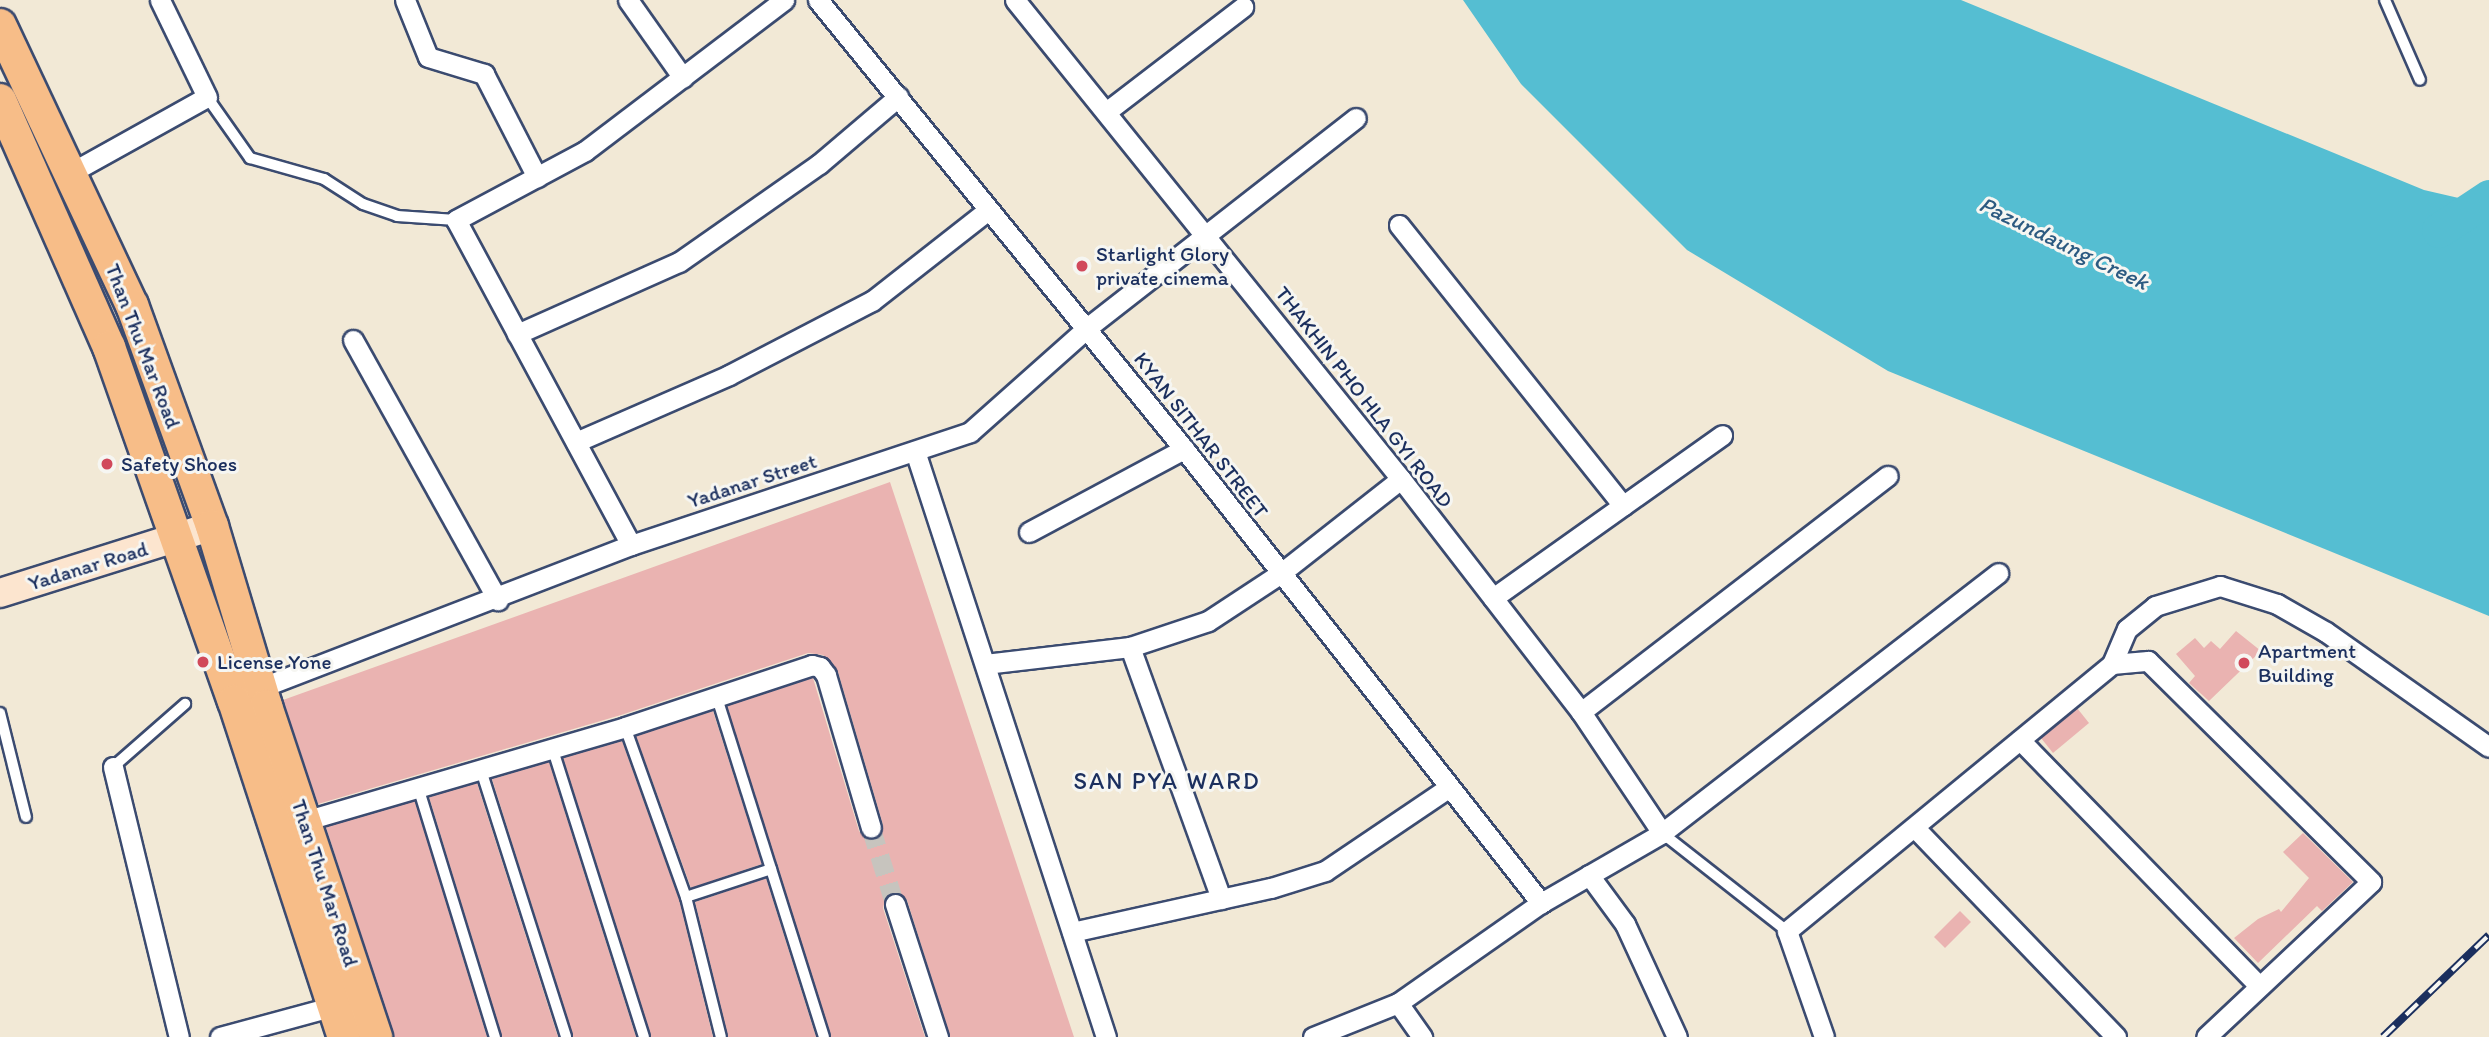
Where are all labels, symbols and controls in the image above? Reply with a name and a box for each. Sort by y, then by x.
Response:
water label: Pazundaung Creek [1975,190,2153,296]
place label: Starlight Glory private cinema [1096,241,1229,291]
marker: Starlight Glory private cinema [1074,258,1090,274]
street label: Than Thu Mar Road [100,260,186,432]
street label: THAKHIN PHO HLA GYI ROAD [1269,281,1459,513]
street label: KYAN SITHAR STREET [1128,346,1274,524]
street label: Yadanar Street [684,448,820,514]
place label: Safety Shoes [121,451,237,477]
marker: Safety Shoes [99,456,115,472]
street label: Yadanar Road [25,536,151,596]
place label: Apartment Building [2258,638,2356,688]
place label: License Yone [217,649,331,675]
marker: License Yone [195,654,211,670]
marker: Apartment Building [2236,655,2252,671]
district label: SAN PYA WARD [1074,767,1260,795]
street label: Than Thu Mar Road [286,796,364,970]

